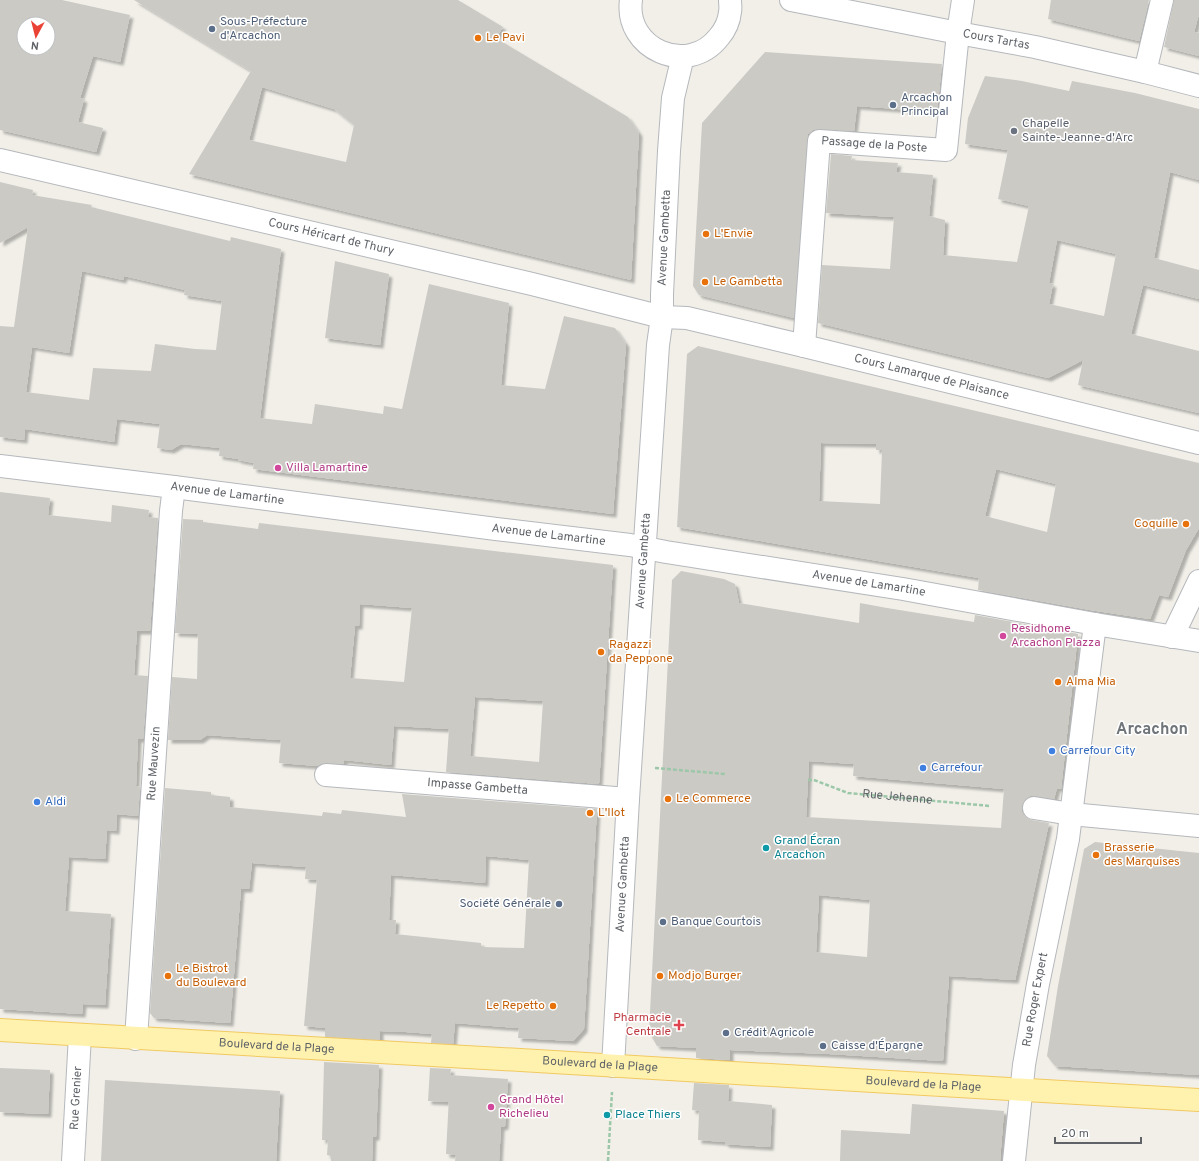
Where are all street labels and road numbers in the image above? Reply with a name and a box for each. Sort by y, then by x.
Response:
street label: Cours Tartas [961,26,1031,54]
street label: Passage de la Poste [821,133,928,157]
street label: Avenue Gambetta [654,189,675,286]
street label: Cours Héricart de Thury [267,215,396,260]
street label: Cours Lamarque de Plaisance [852,351,1011,404]
street label: Avenue de Lamartine [169,479,285,509]
street label: Avenue Gambetta [633,512,655,610]
street label: Avenue de Lamartine [491,521,606,550]
street label: Avenue de Lamartine [811,567,927,601]
street label: Rue Mauvezin [144,726,165,801]
street label: Impasse Gambetta [427,775,528,799]
street label: Rue Jehenne [861,786,933,809]
street label: Avenue Gambetta [613,836,634,933]
street label: Rue Roger Expert [1019,951,1052,1048]
street label: Boulevard de la Plage [218,1035,335,1058]
street label: Boulevard de la Plage [542,1053,658,1076]
street label: Rue Grenier [67,1065,86,1131]
street label: Boulevard de la Plage [865,1073,982,1096]

